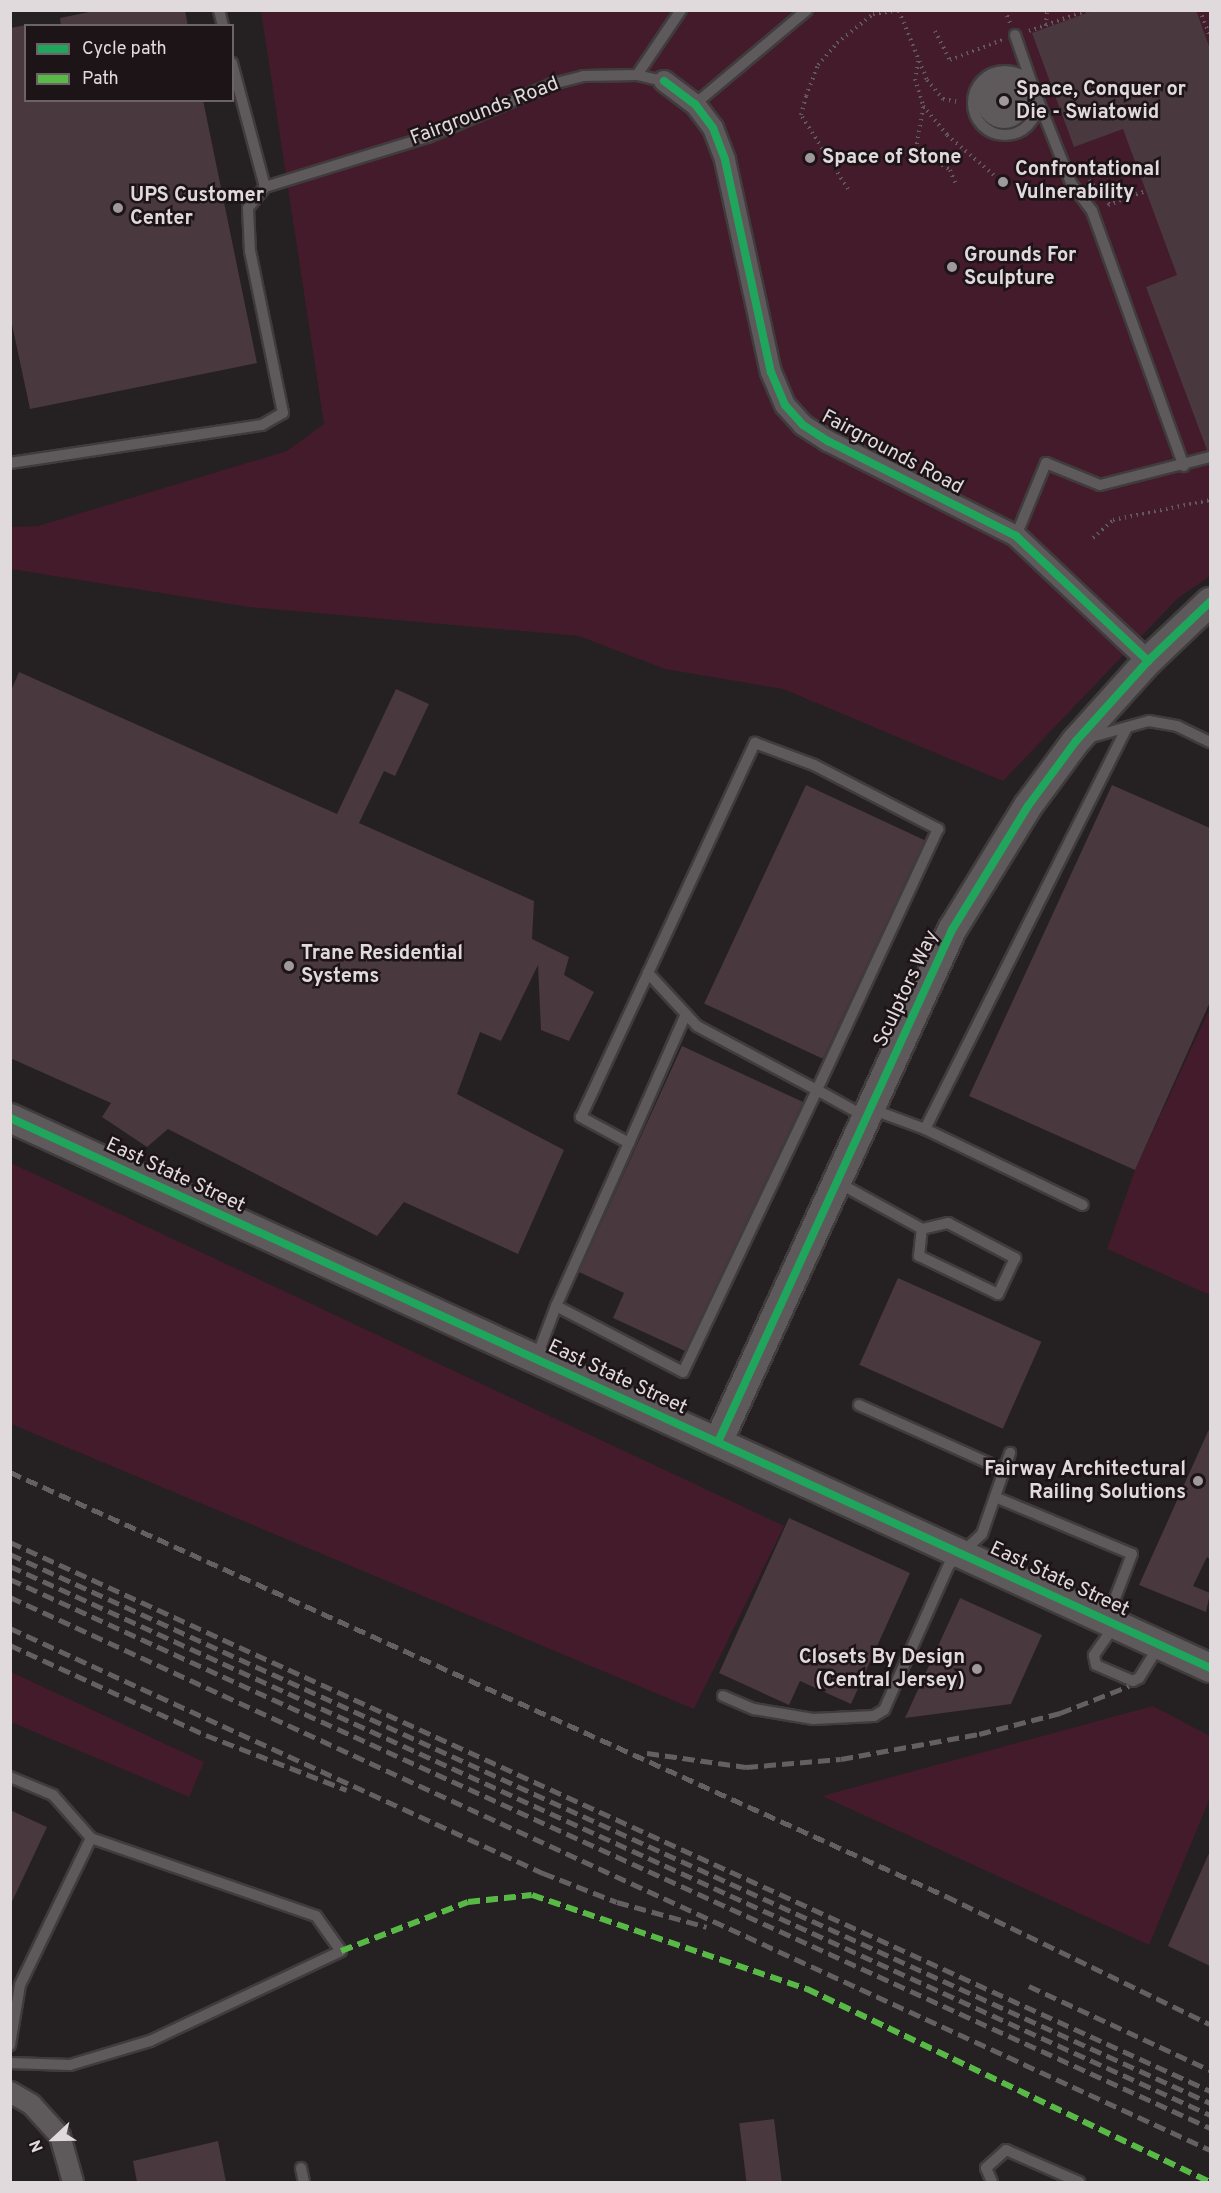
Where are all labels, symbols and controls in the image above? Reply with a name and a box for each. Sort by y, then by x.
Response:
legend [24,24,234,102]
text: Cycle path [82,38,167,61]
text: Path [82,68,119,91]
street label: Fairgrounds Road [407,73,563,151]
place label: Space, Conquer or Die - Swiatowid [1016,78,1186,125]
marker: Space, Conquer or Die - Swiatowid [997,94,1011,108]
place label: Space of Stone [822,146,962,170]
marker: Space of Stone [803,151,817,165]
place label: Confrontational Vulnerability [1015,158,1160,205]
marker: Confrontational Vulnerability [996,175,1010,189]
place label: UPS Customer Center [130,184,264,231]
marker: UPS Customer Center [111,201,125,215]
place label: Grounds For Sculpture [964,244,1076,291]
marker: Grounds For Sculpture [945,260,959,274]
street label: Fairgrounds Road [817,406,967,500]
street label: Sculptors Way [869,927,945,1051]
place label: Trane Residential Systems [301,942,463,989]
marker: Trane Residential Systems [282,959,296,973]
street label: East State Street [101,1133,249,1219]
street label: East State Street [543,1335,691,1421]
place label: Fairway Architectural Railing Solutions [983,1458,1186,1505]
marker: Fairway Architectural Railing Solutions [1191,1474,1205,1488]
street label: East State Street [985,1537,1133,1623]
place label: Closets By Design (Central Jersey) [799,1646,965,1693]
marker: Closets By Design (Central Jersey) [970,1662,984,1676]
north arrow [24,2109,84,2169]
text: N [26,2137,49,2155]

